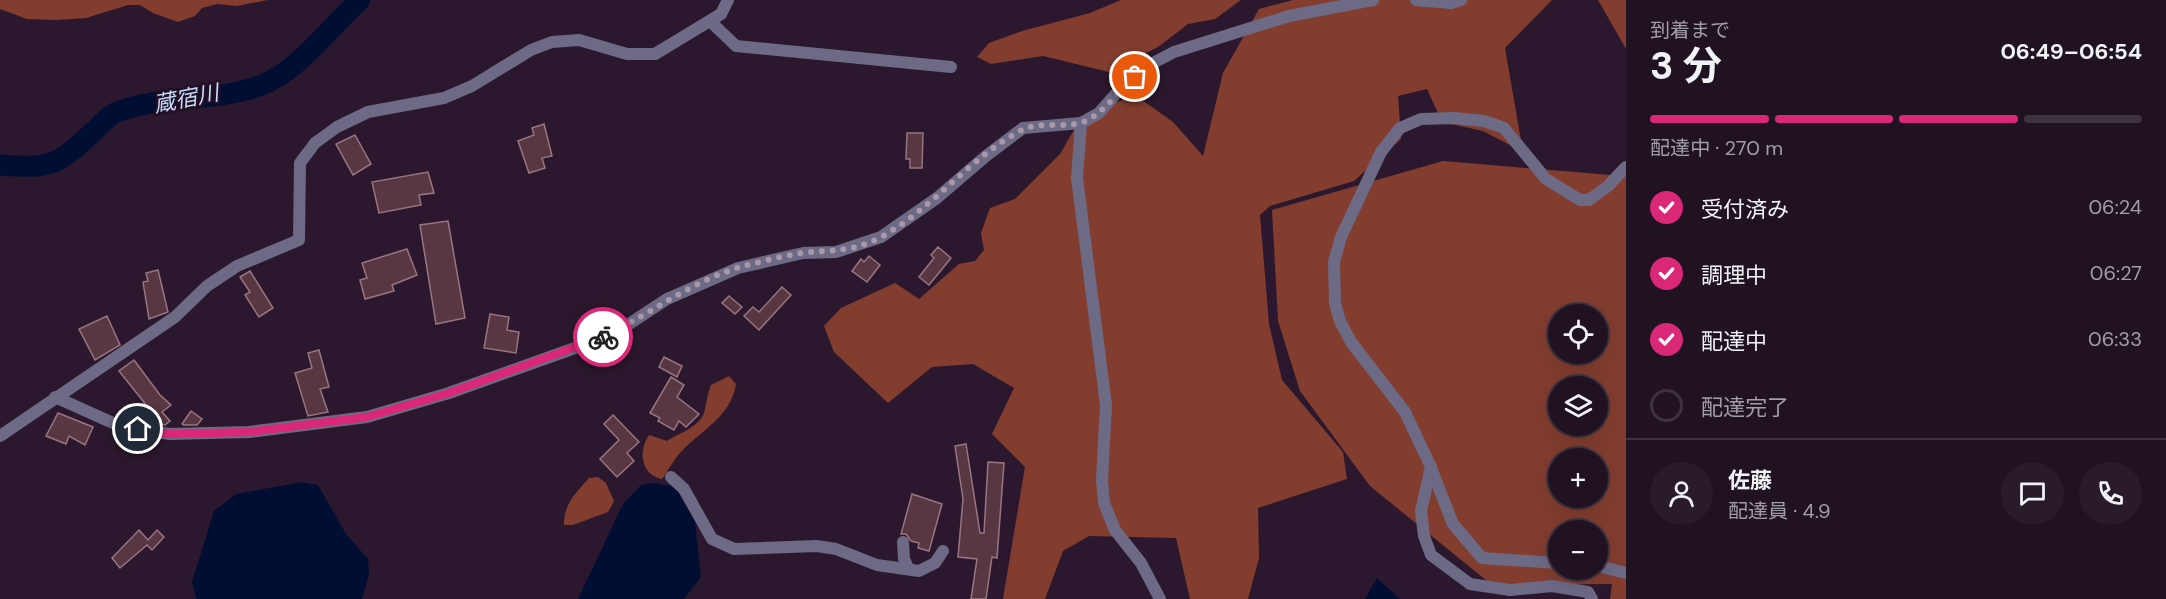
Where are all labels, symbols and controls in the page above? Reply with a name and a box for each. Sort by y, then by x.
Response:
text: 到着まで [1650,17,1730,43]
text: 06:49–06:54 [2000,37,2142,66]
text: 3 分 [1650,40,1722,91]
pin [1109,51,1160,102]
icon: bag [1118,60,1151,93]
water label: 蔵宿川 [151,78,223,119]
text: 配達中 · 270 m [1650,135,1783,161]
icon: check [1650,191,1683,224]
text: 06:24 [2088,194,2142,220]
text: 受付済み [1701,195,1789,224]
icon: check [1650,257,1683,290]
text: 06:27 [2090,260,2142,286]
text: 調理中 [1701,261,1767,290]
map controls [1548,304,1608,580]
button: locate [1548,304,1608,364]
courier [573,307,633,367]
icon: bike [587,321,620,354]
icon: check [1650,323,1683,356]
text: 06:33 [2088,326,2142,352]
text: 配達中 [1701,327,1767,356]
button: layers [1548,376,1608,436]
text: 配達完了 [1701,393,1789,422]
pin [112,403,163,454]
icon: home [121,412,154,445]
button: + [1548,448,1608,508]
button: person [1650,462,1713,525]
button: chat [2001,462,2064,525]
button: phone [2079,462,2142,525]
text: 佐藤 [1728,466,1772,495]
text: 配達員 · 4.9 [1728,498,1831,524]
button: − [1548,520,1608,580]

